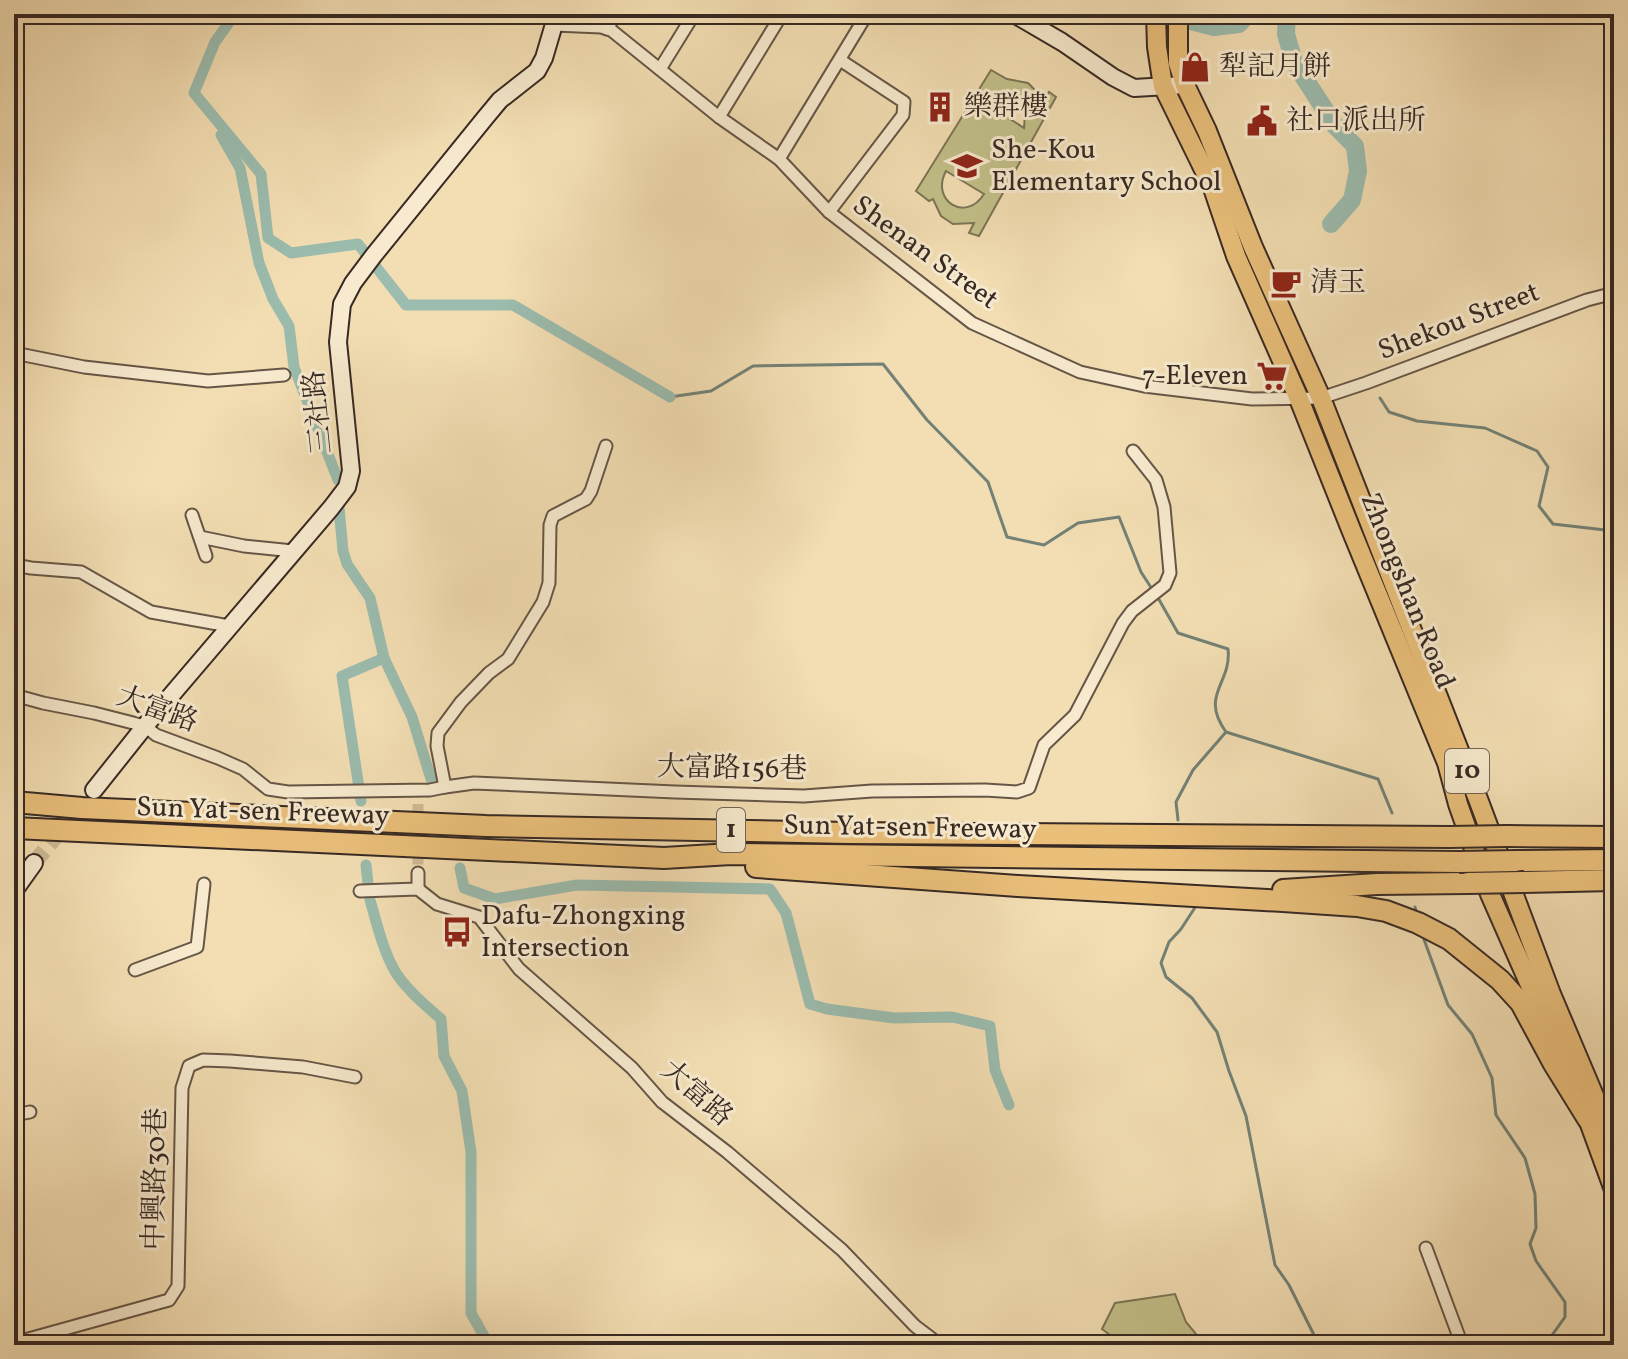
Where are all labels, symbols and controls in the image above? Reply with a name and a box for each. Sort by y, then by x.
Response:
place label: 犁記月餅 [1219,48,1331,87]
shop icon: 犁記月餅 [1178,50,1212,84]
place label: 樂群樓 [964,88,1048,127]
building icon: 樂群樓 [923,90,957,124]
place label: 社口派出所 [1286,102,1426,141]
public building icon: 社口派出所 [1245,104,1279,138]
place label: She-Kou Elementary School [991,131,1222,202]
school or university icon: She-Kou Elementary School [950,149,984,183]
street label: Shenan Street [844,187,1006,319]
place label: 清玉 [1310,264,1366,303]
cafe icon: 清玉 [1269,266,1303,300]
street label: Shekou Street [1373,273,1545,371]
place label: 7-Eleven [1142,357,1248,396]
supermarket icon: 7-Eleven [1255,359,1289,393]
street label: 三社路 [295,368,343,456]
street label: Zhongshan Road [1350,487,1464,695]
street label: 大富路 [111,677,203,743]
street label: 大富路156巷 [656,748,808,790]
road number: 10 [1445,749,1489,793]
street label: Sun Yat-sen Freeway [136,788,390,836]
street label: Sun Yat-sen Freeway [783,806,1037,850]
road number: 1 [717,808,745,852]
place label: Dafu-Zhongxing Intersection [481,897,686,968]
bus stop icon: Dafu-Zhongxing Intersection [440,915,474,949]
street label: 大富路 [652,1052,740,1136]
street label: 中興路30巷 [135,1107,177,1251]

